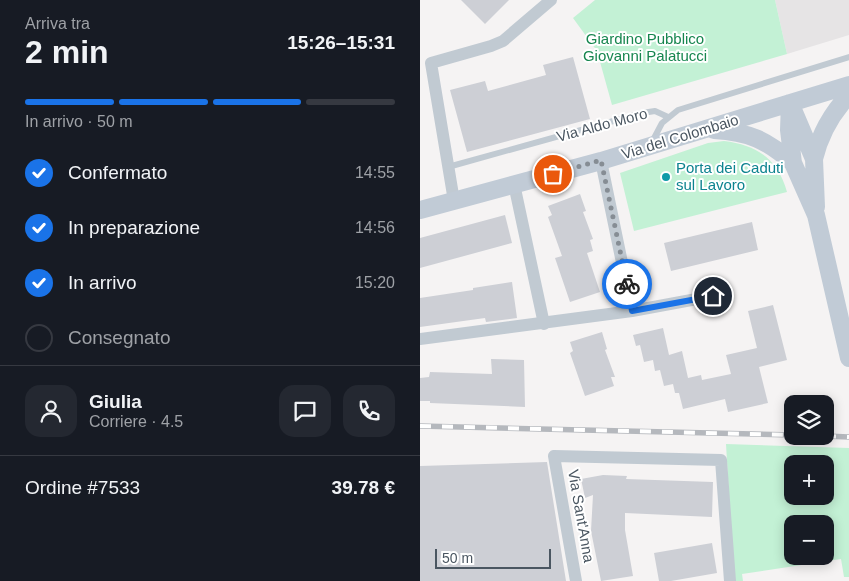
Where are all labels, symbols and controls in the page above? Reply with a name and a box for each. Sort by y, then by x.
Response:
text: Arriva tra [25,15,90,32]
park label: Giardino Pubblico Giovanni Palatucci [583,30,707,64]
text: 15:26–15:31 [287,32,395,53]
text: 2 min [25,34,109,70]
street label: Via Aldo Moro [555,104,649,145]
street label: Via del Colombaio [619,111,740,162]
text: In arrivo · 50 m [25,113,133,130]
pin [532,153,574,195]
icon: check [25,159,53,187]
place label: Porta dei Caduti sul Lavoro [676,159,784,193]
icon: bag [539,160,567,188]
text: Confermato [68,162,167,183]
text: 14:55 [355,164,395,181]
marker: Porta dei Caduti sul Lavoro [660,171,672,183]
icon: check [25,214,53,242]
text: In preparazione [68,217,200,238]
text: 14:56 [355,219,395,236]
courier [602,259,652,309]
icon: check [25,269,53,297]
icon: bike [613,270,641,298]
text: In arrivo [68,272,137,293]
text: 15:20 [355,274,395,291]
pin [692,275,734,317]
icon: home [699,282,727,310]
text: Consegnato [68,327,170,348]
button: person [25,385,77,437]
button: chat [279,385,331,437]
button: phone [343,385,395,437]
text: Giulia [89,391,142,412]
map controls [784,395,834,565]
button: layers [784,395,834,445]
text: Corriere · 4.5 [89,413,183,430]
button: + [784,455,834,505]
street label: Via Sant'Anna [565,468,598,564]
text: Ordine #7533 [25,477,140,498]
text: 39.78 € [332,477,395,498]
button: − [784,515,834,565]
scale bar [435,546,551,569]
text: 50 m [442,550,473,566]

